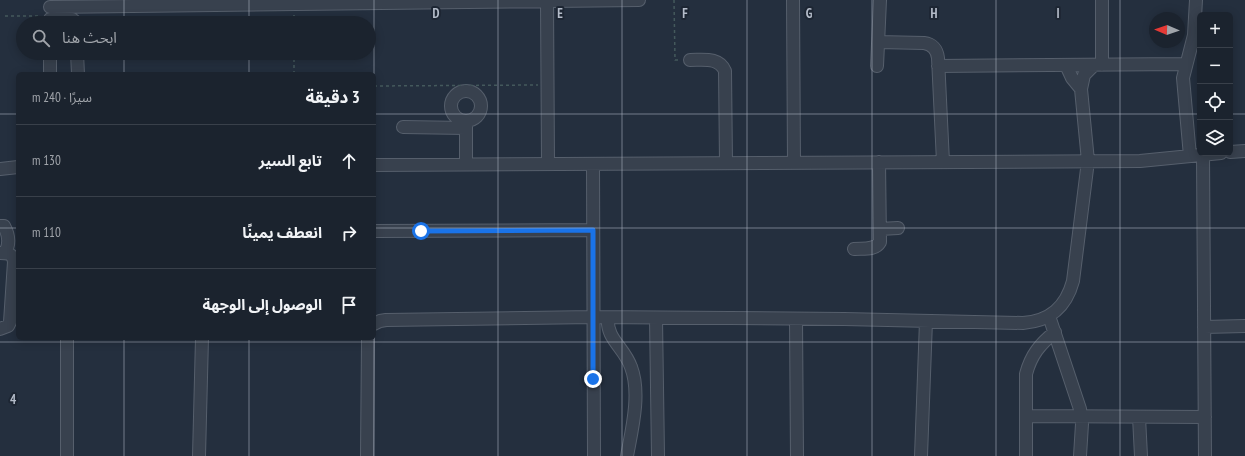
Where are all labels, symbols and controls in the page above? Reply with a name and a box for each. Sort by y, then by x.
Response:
text: D [433,5,440,22]
text: E [557,5,563,22]
text: F [682,5,688,22]
text: G [806,5,813,22]
text: H [931,5,938,22]
text: I [1056,5,1060,22]
north arrow [1149,12,1185,48]
map controls [1197,12,1233,156]
button: + [1197,12,1233,48]
search box [16,16,376,60]
icon: search [30,27,52,49]
text: ابحث هنا [62,28,117,47]
button: − [1197,48,1233,84]
button: locate [1197,84,1233,120]
text: 3 دقيقة [306,86,360,108]
text: سيرًا · 240 m [32,89,92,106]
button: layers [1197,120,1233,156]
icon: ahead [338,150,360,172]
text: تابع السير [259,151,322,170]
text: 130 m [32,152,61,169]
icon: right [338,222,360,244]
route start [412,222,430,240]
text: انعطف يمينًا [242,223,322,242]
text: 110 m [32,224,61,241]
icon: arrive [338,294,360,316]
text: الوصول إلى الوجهة [203,295,322,314]
route end [584,370,602,388]
text: 4 [10,391,17,408]

